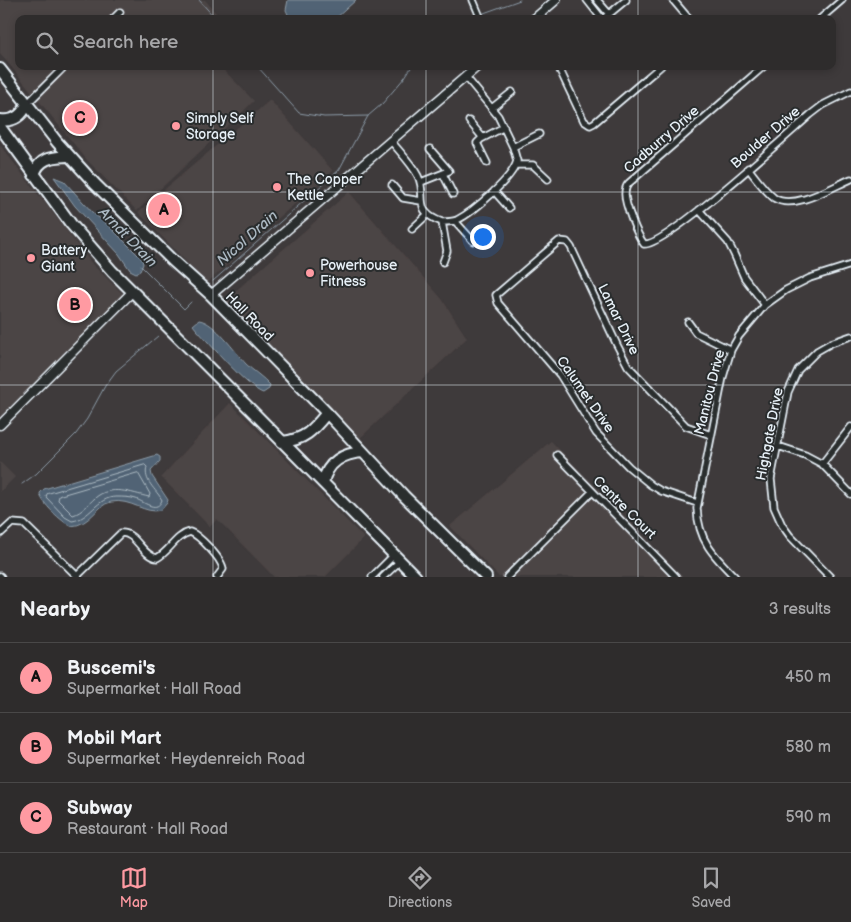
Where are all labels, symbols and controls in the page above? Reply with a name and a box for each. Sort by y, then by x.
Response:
search box [15,15,836,70]
icon: search [33,29,61,57]
text: Search here [73,31,178,54]
pin: C [64,99,96,137]
street label: Cadburry Drive [620,102,703,177]
street label: Boulder Drive [727,103,803,172]
place label: Simply Self Storage [186,110,254,143]
marker: Simply Self Storage [170,120,182,132]
place label: The Copper Kettle [287,171,363,204]
marker: The Copper Kettle [271,181,283,193]
pin: A [148,191,180,229]
water label: Arndt Drain [94,202,161,272]
water label: Nicol Drain [213,207,282,270]
your location [470,224,496,250]
place label: Battery Giant [41,242,88,275]
marker: Battery Giant [25,252,37,264]
place label: Powerhouse Fitness [320,257,397,290]
marker: Powerhouse Fitness [304,267,316,279]
street label: Lamar Drive [594,281,643,357]
pin: B [59,286,91,324]
street label: Hall Road [222,288,277,345]
street label: Manitou Drive [691,348,728,437]
street label: Calumet Drive [553,353,618,436]
street label: Highgate Drive [752,386,787,482]
street label: Centre Court [590,472,660,543]
text: Nearby [20,597,90,622]
text: 3 results [769,600,831,619]
text: Buscemi's [67,657,155,680]
text: A [31,668,41,687]
text: 450 m [785,668,831,687]
text: Supermarket · Hall Road [67,680,242,699]
text: Mobil Mart [67,727,161,750]
text: B [30,738,42,757]
text: 580 m [786,738,831,757]
text: Supermarket · Heydenreich Road [67,750,305,769]
text: Subway [67,797,132,820]
text: C [30,808,42,827]
text: 590 m [786,808,831,827]
text: Restaurant · Hall Road [67,820,228,839]
tab: Map [120,864,148,911]
tab: Directions [388,864,452,911]
tab: Saved [692,864,731,911]

